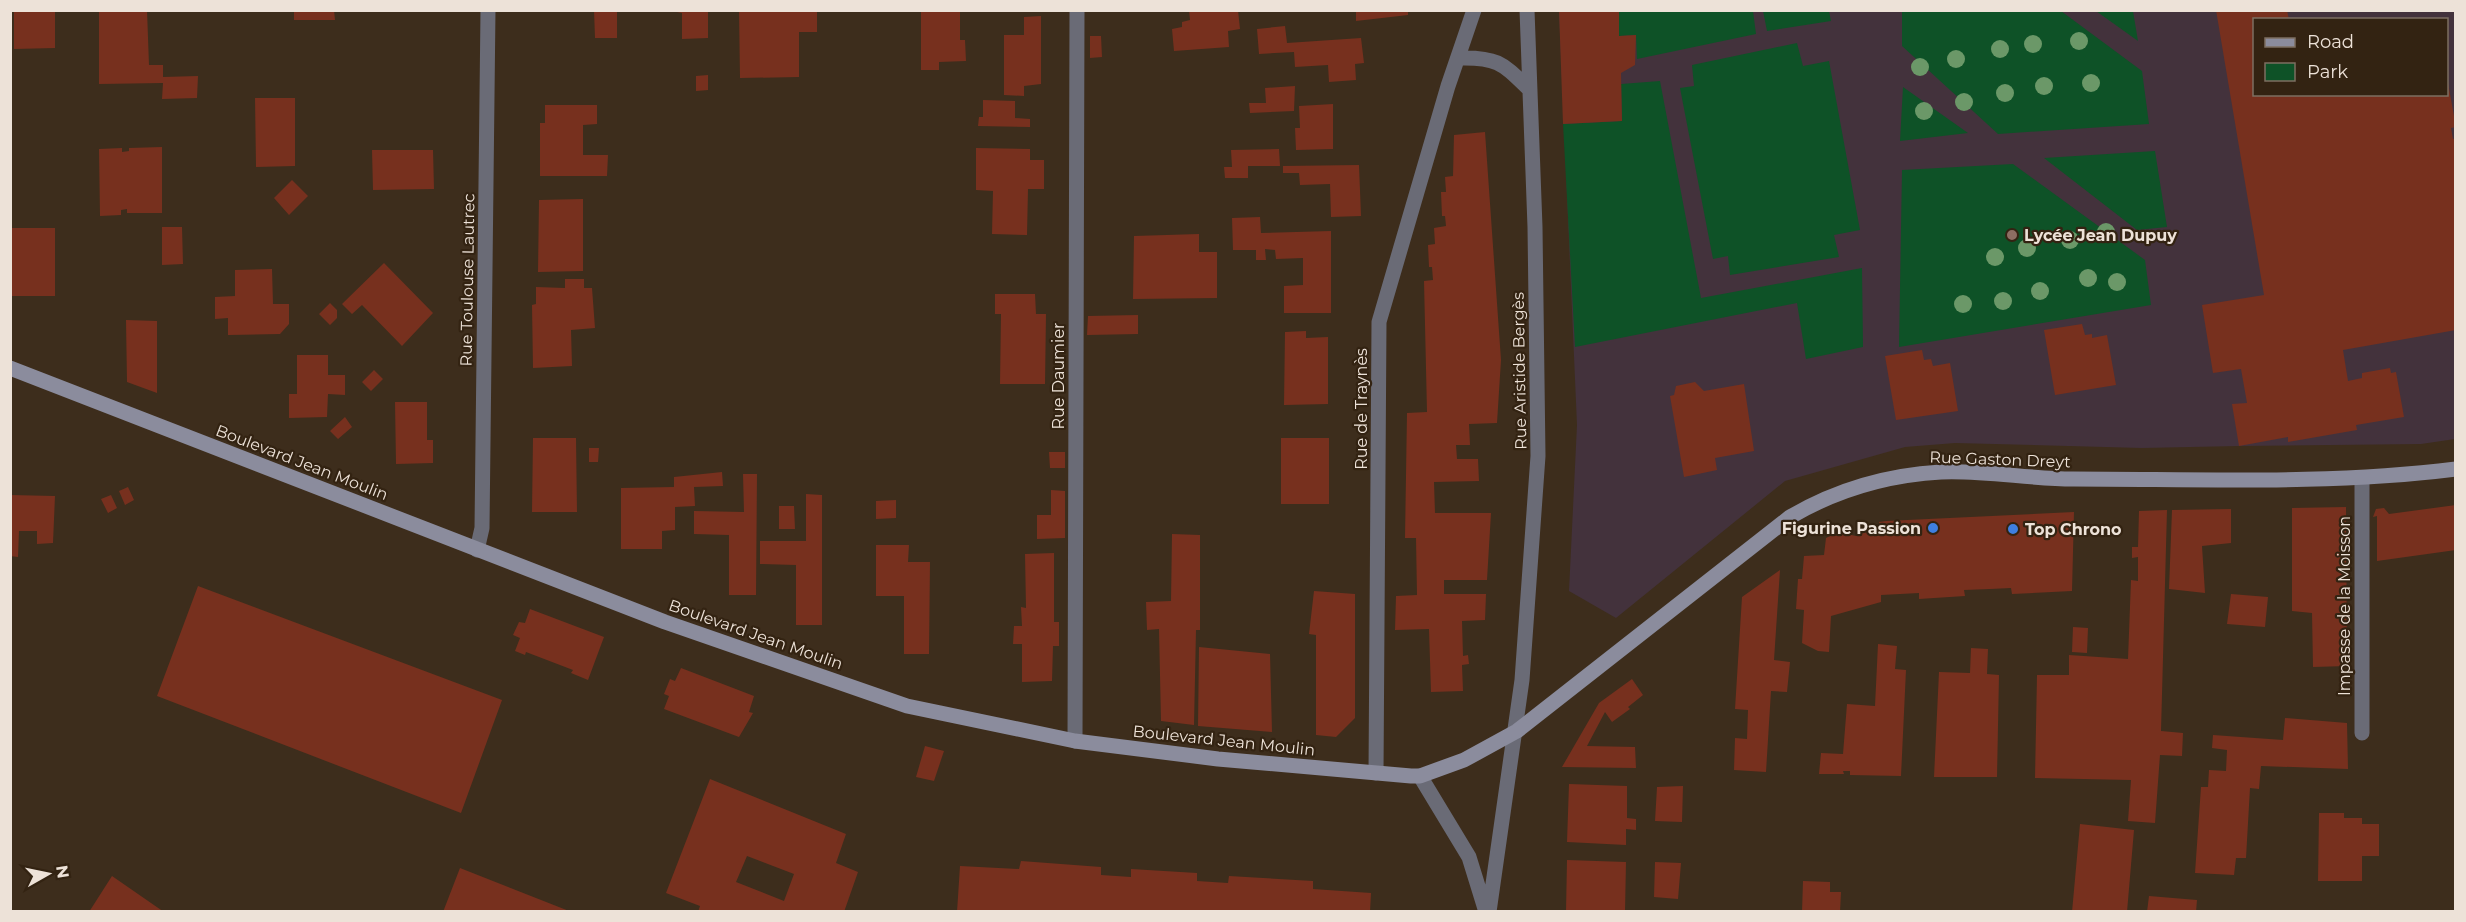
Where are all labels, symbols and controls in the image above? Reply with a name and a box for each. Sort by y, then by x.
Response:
legend [2253,18,2448,96]
text: Road [2307,31,2354,53]
text: Park [2307,61,2348,83]
street label: Rue Toulouse Lautrec [456,193,479,367]
place label: Lycée Jean Dupuy [2024,226,2177,245]
marker: Lycée Jean Dupuy [2005,228,2019,242]
street label: Rue Aristide Bergès [1509,292,1530,450]
street label: Rue Daumier [1049,323,1068,429]
street label: Rue de Traynès [1352,348,1371,470]
street label: Boulevard Jean Moulin [213,421,391,504]
street label: Rue Gaston Dreyt [1929,448,2071,471]
street label: Impasse de la Moisson [2335,516,2354,696]
place label: Figurine Passion [1782,519,1921,538]
place label: Top Chrono [2025,520,2122,539]
marker: Figurine Passion [1926,521,1940,535]
marker: Top Chrono [2006,522,2020,536]
street label: Boulevard Jean Moulin [666,596,845,673]
street label: Boulevard Jean Moulin [1132,721,1316,760]
north arrow [18,844,78,904]
text: N [52,864,73,880]

